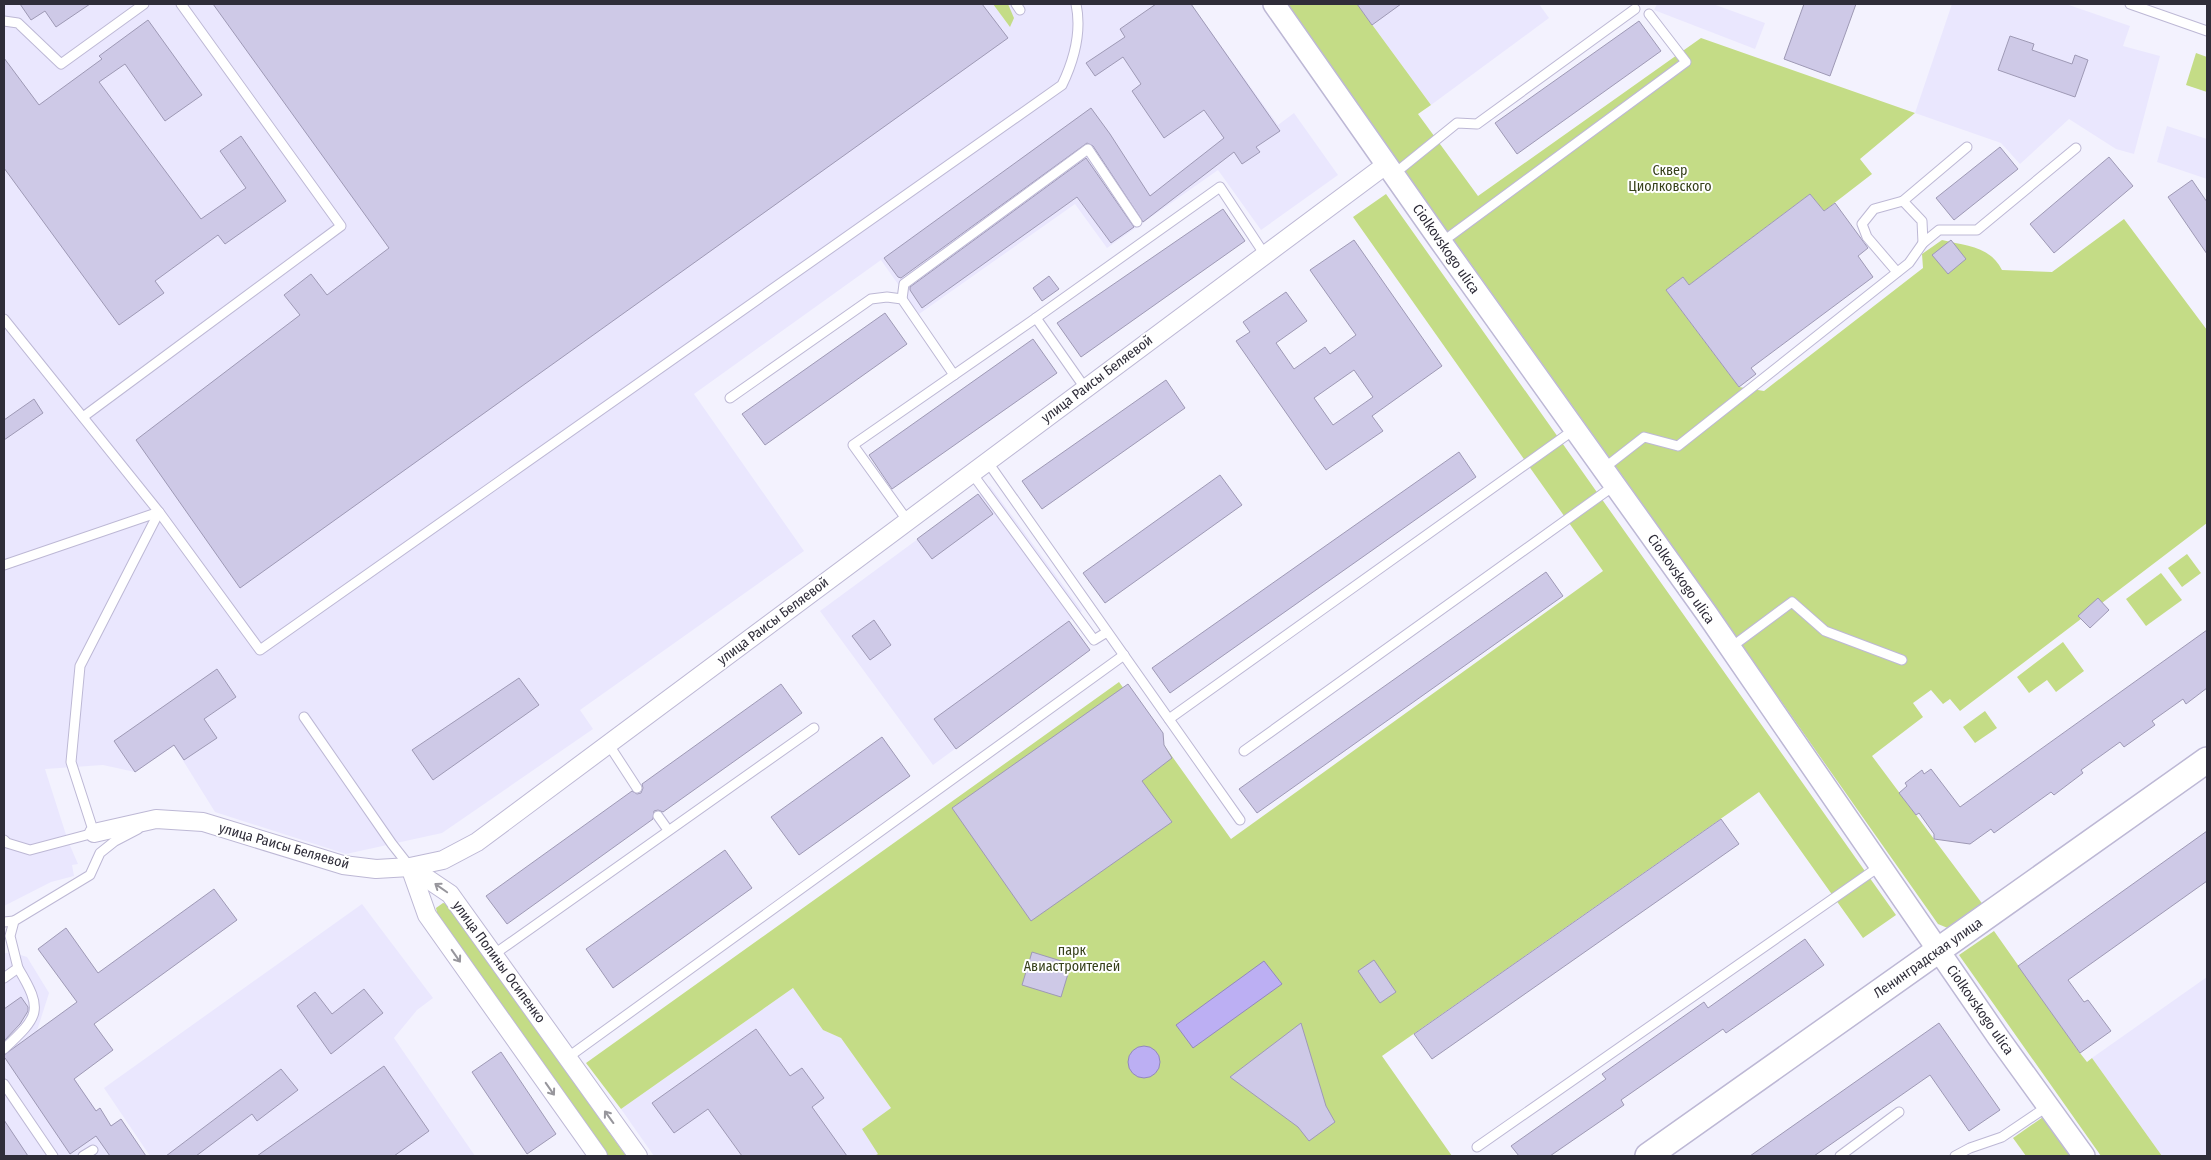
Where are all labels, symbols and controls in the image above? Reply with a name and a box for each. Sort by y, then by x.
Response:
park label: Сквер Циолковского [1628,162,1712,195]
street label: Ciolkovskogo ulica [1409,201,1483,297]
street label: улица Раисы Беляевой [1038,332,1156,426]
street label: Ciolkovskogo ulica [1644,531,1718,627]
street label: улица Раисы Беляевой [714,574,832,668]
street label: улица Раисы Беляевой [217,819,351,873]
one-way arrow [434,883,448,893]
street label: улица Полины Осипенко [449,898,549,1026]
street label: Ленинградская улица [1870,914,1986,1002]
park label: парк Авиастроителей [1024,942,1120,975]
one-way arrow [451,949,461,963]
street label: Ciolkovskogo ulica [1943,962,2017,1058]
one-way arrow [545,1081,555,1095]
one-way arrow [604,1111,615,1124]

